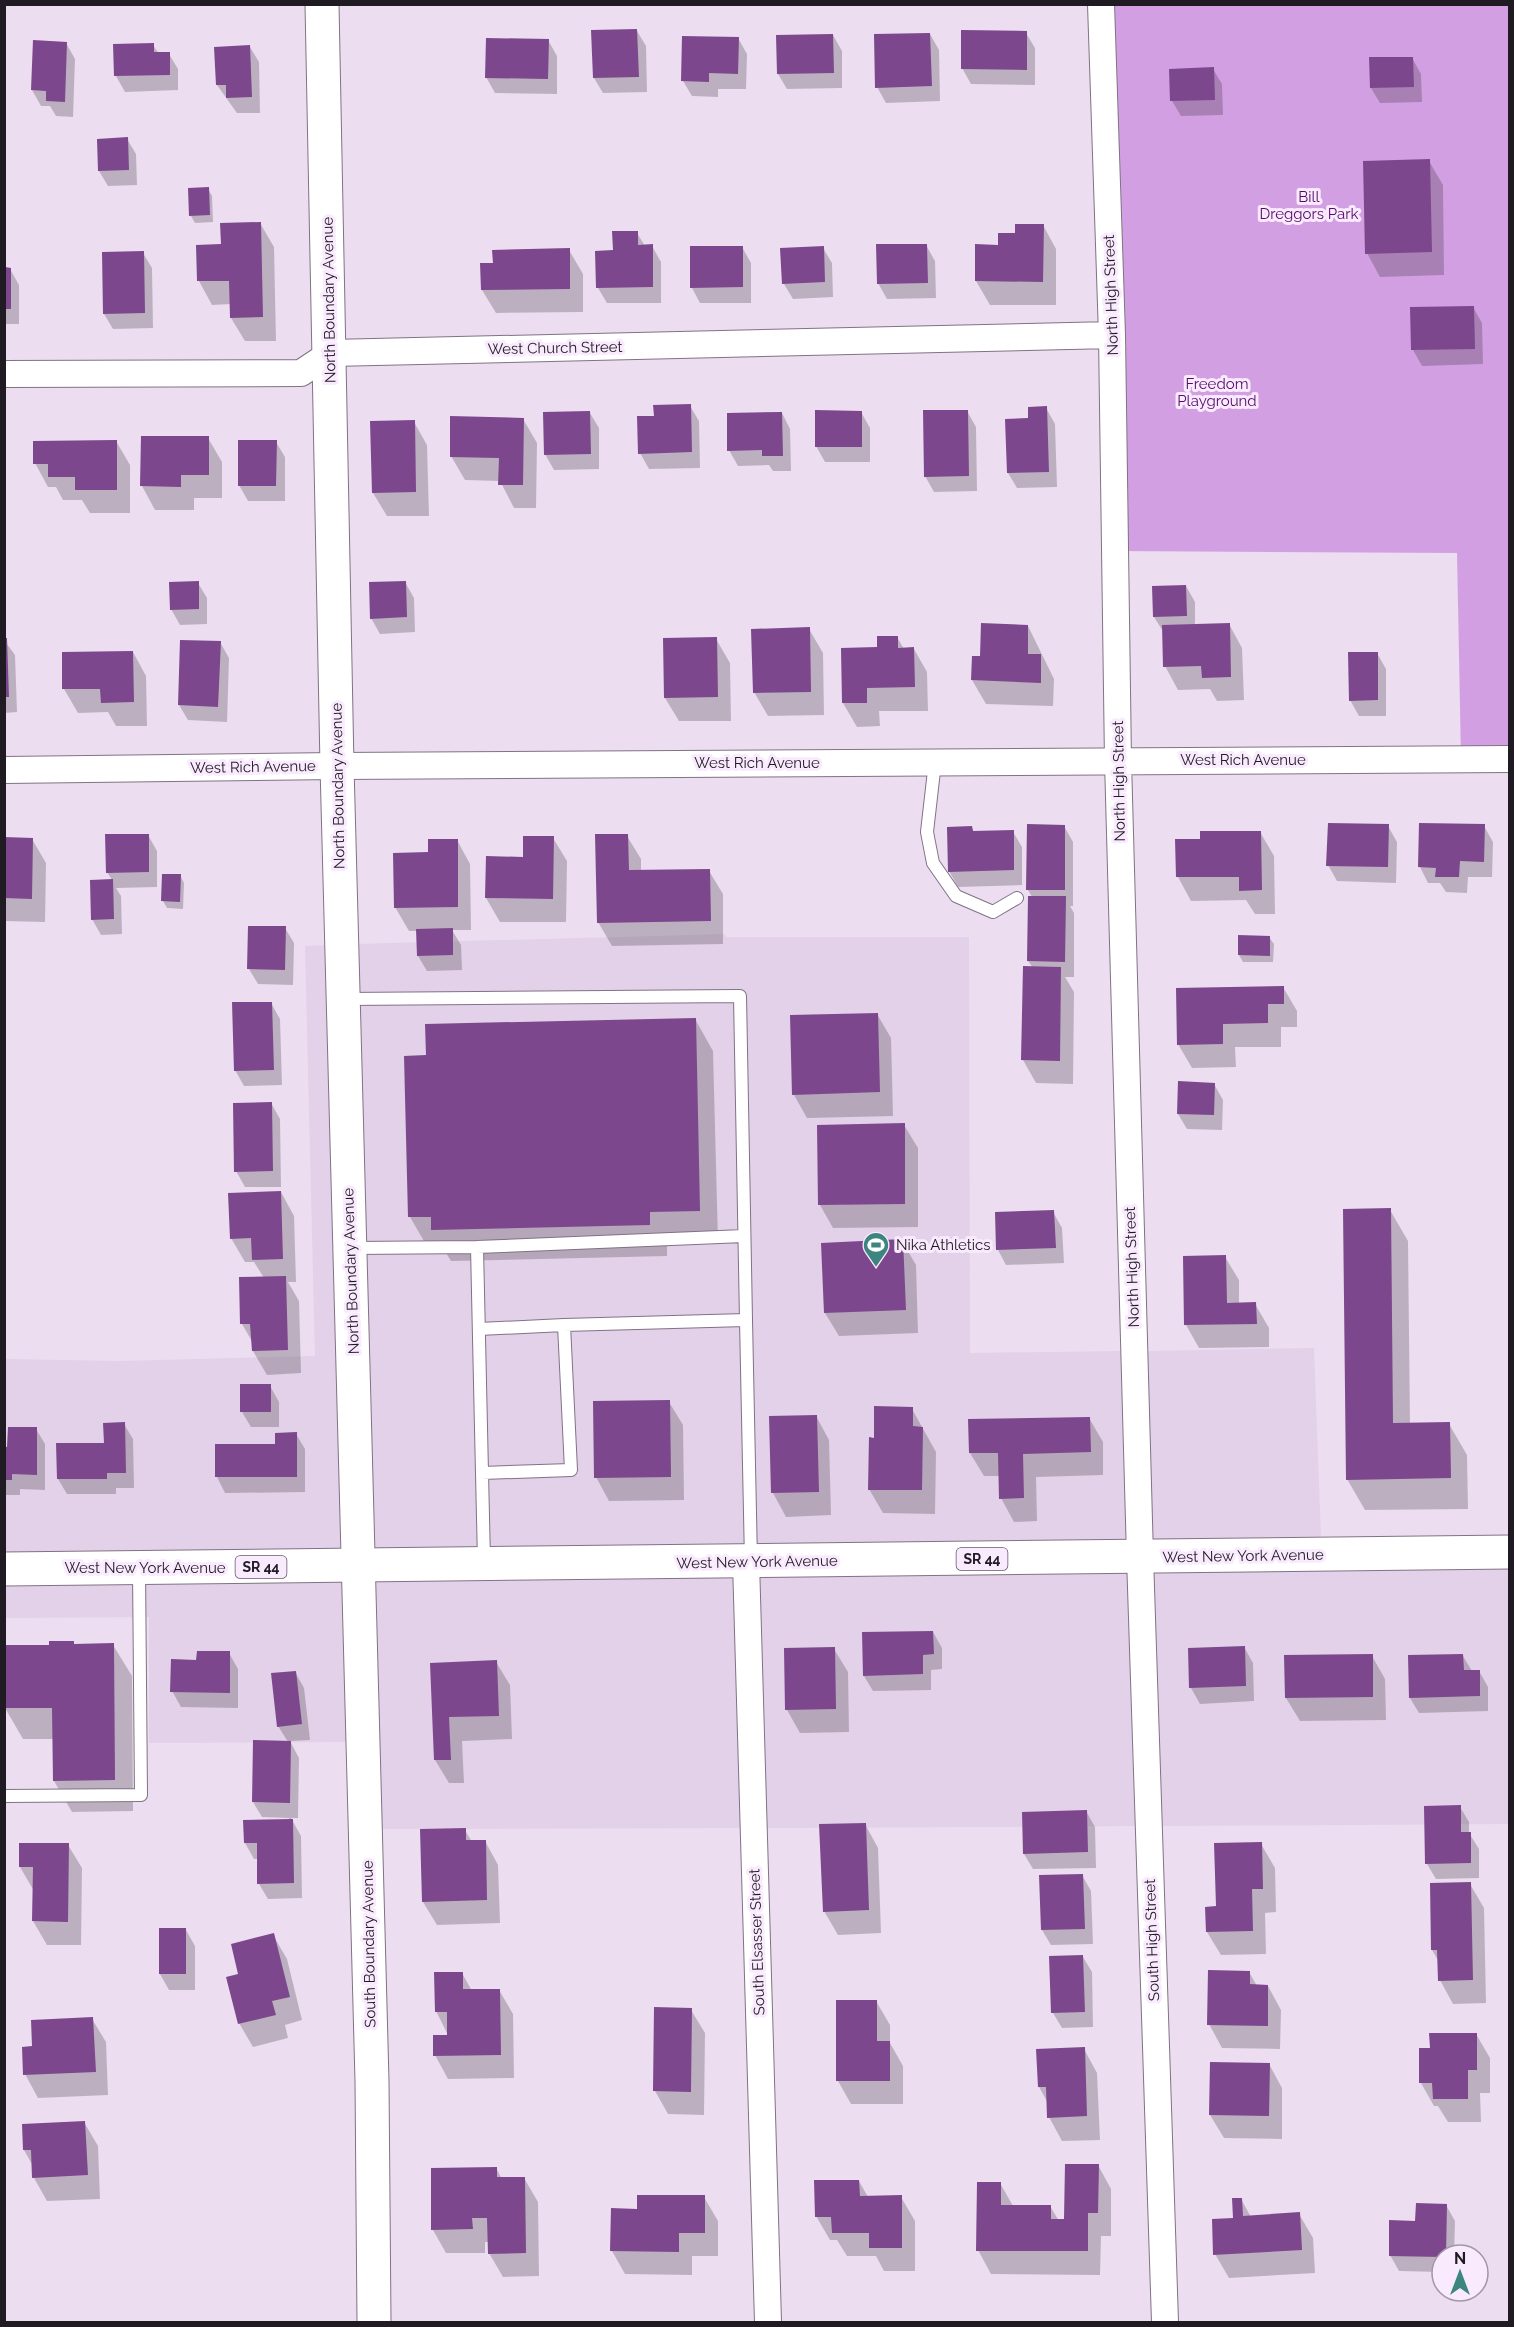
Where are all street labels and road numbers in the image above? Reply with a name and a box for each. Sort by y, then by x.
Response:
street label: North Boundary Avenue [319,217,339,383]
street label: North High Street [1100,234,1122,356]
street label: West Church Street [487,338,623,358]
street label: North Boundary Avenue [328,703,348,869]
street label: North High Street [1109,720,1129,842]
street label: West Rich Avenue [1180,751,1306,769]
street label: West Rich Avenue [694,754,820,772]
street label: West Rich Avenue [190,757,316,777]
street label: North Boundary Avenue [339,1187,363,1354]
street label: North High Street [1121,1206,1143,1328]
street label: West New York Avenue [1162,1546,1324,1566]
road number: SR 44 [956,1548,1008,1570]
street label: West New York Avenue [676,1552,838,1572]
road number: SR 44 [236,1556,286,1578]
street label: West New York Avenue [64,1559,226,1577]
street label: South Boundary Avenue [359,1860,379,2028]
street label: South Elsasser Street [745,1868,769,2016]
street label: South High Street [1141,1879,1163,2001]

